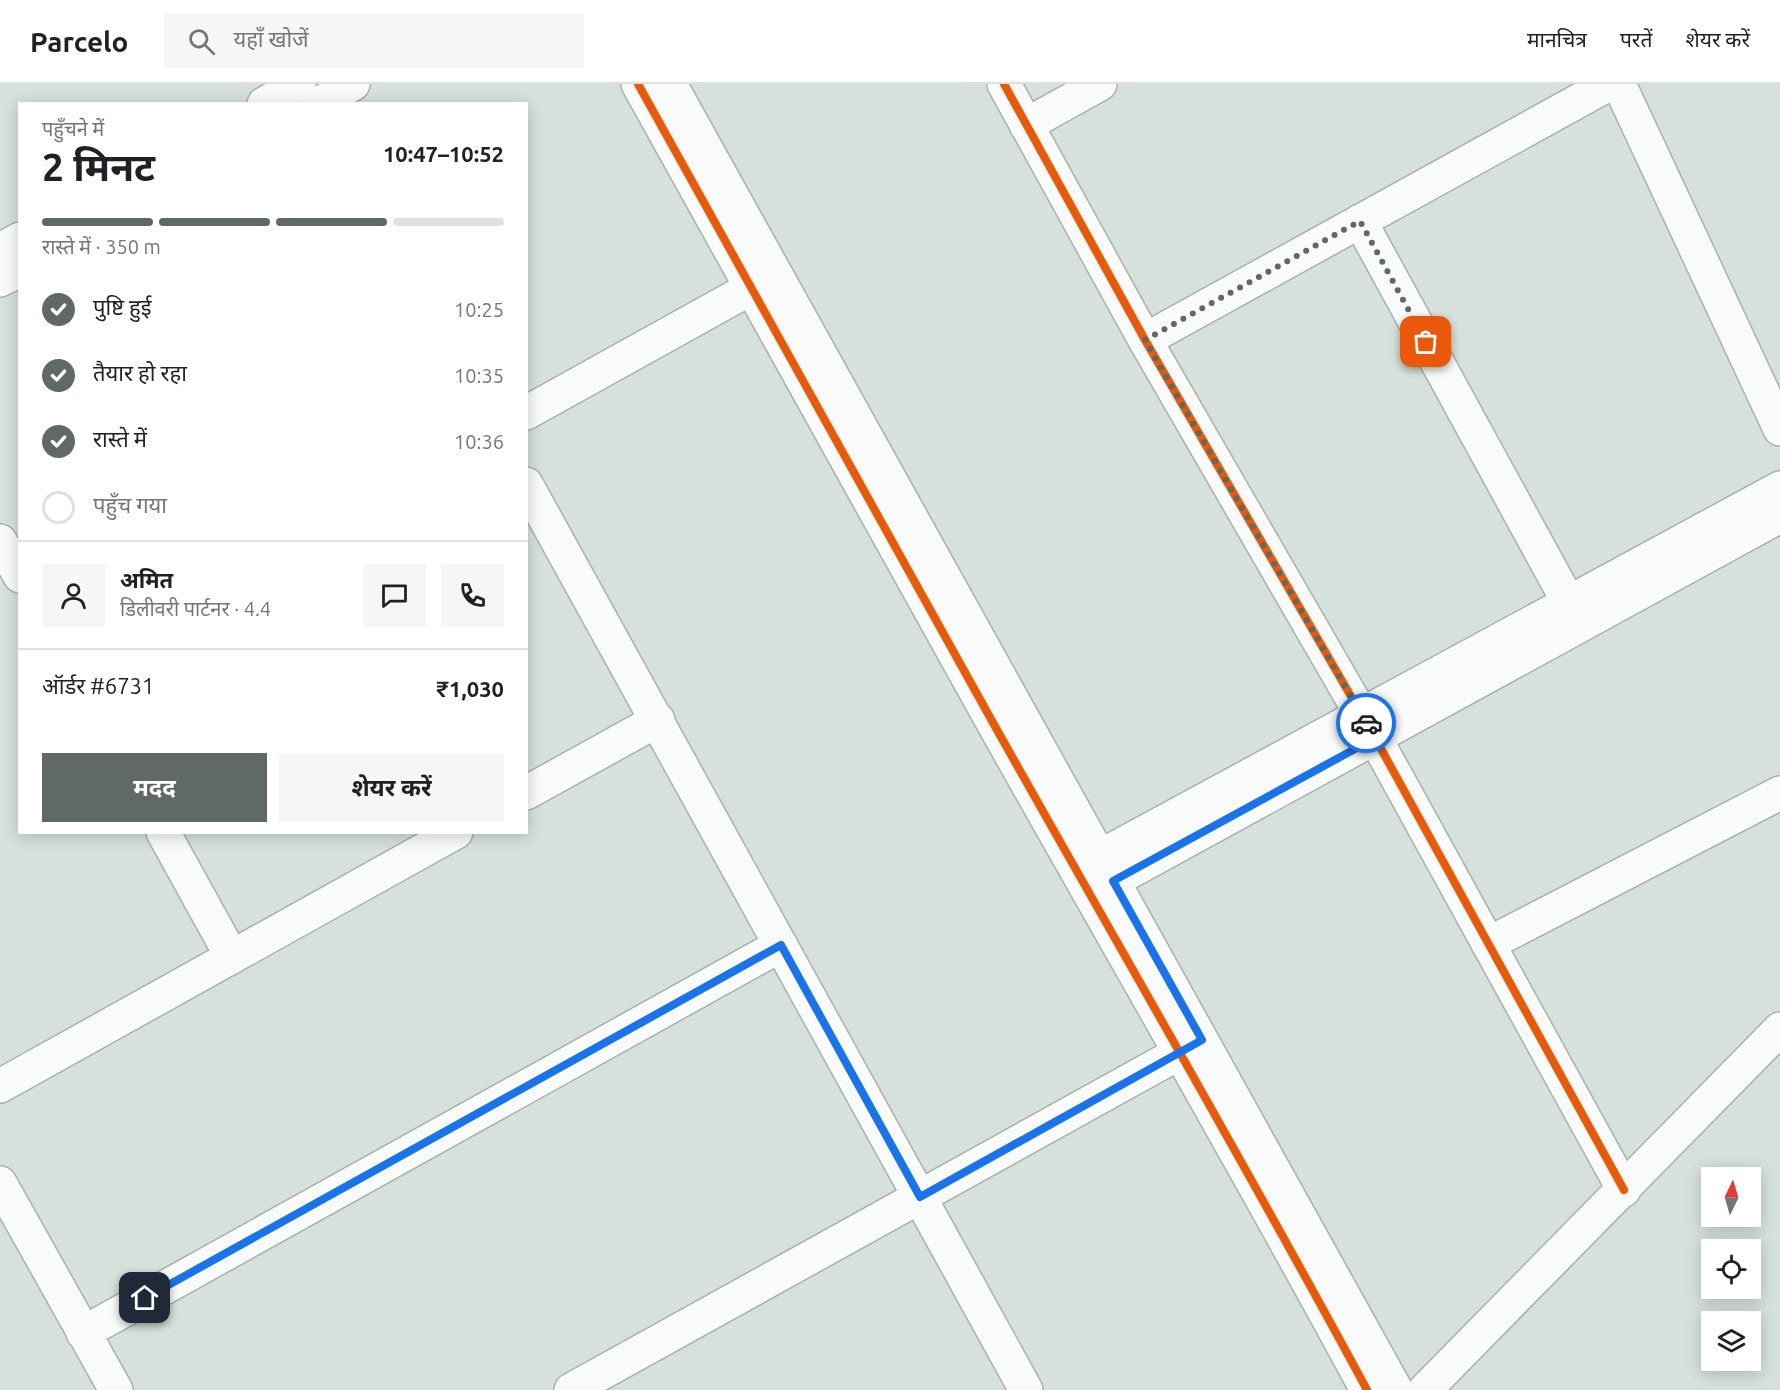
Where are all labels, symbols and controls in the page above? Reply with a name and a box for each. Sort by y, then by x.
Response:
search box [164,14,584,68]
icon: search [185,25,218,58]
text: Parcelo [30,26,128,57]
text: यहाँ खोजें [233,26,309,51]
text: मानचित्र [1527,27,1587,51]
text: परतें [1620,27,1652,51]
text: शेयर करें [1685,27,1750,51]
text: पहुँचने में [42,117,104,140]
text: 10:47–10:52 [383,141,504,166]
text: 2 मिनट [42,145,155,188]
text: रास्ते में · 350 m [42,235,161,258]
icon: check [42,293,75,326]
text: पुष्टि हुई [93,294,152,319]
text: 10:25 [454,298,504,321]
pin [1400,316,1451,367]
icon: bag [1409,325,1442,358]
icon: check [42,359,75,392]
text: तैयार हो रहा [93,360,187,385]
text: 10:35 [454,364,504,387]
icon: check [42,425,75,458]
text: रास्ते में [93,426,147,451]
text: 10:36 [454,430,504,453]
text: पहुँच गया [93,492,167,517]
button: person [42,564,105,627]
button: chat [363,564,426,627]
button: phone [441,564,504,627]
text: अमित [120,567,173,592]
text: डिलीवरी पार्टनर · 4.4 [120,597,271,620]
text: ऑर्डर #6731 [42,673,154,698]
text: ₹1,030 [437,676,504,701]
courier [1336,693,1396,753]
icon: car [1350,707,1383,740]
button: मदद [42,753,267,822]
button: शेयर करें [279,753,504,822]
north arrow [1701,1167,1761,1227]
map controls [1701,1167,1761,1371]
button: locate [1701,1239,1761,1299]
pin [119,1272,170,1323]
icon: home [128,1281,161,1314]
button: layers [1701,1311,1761,1371]

